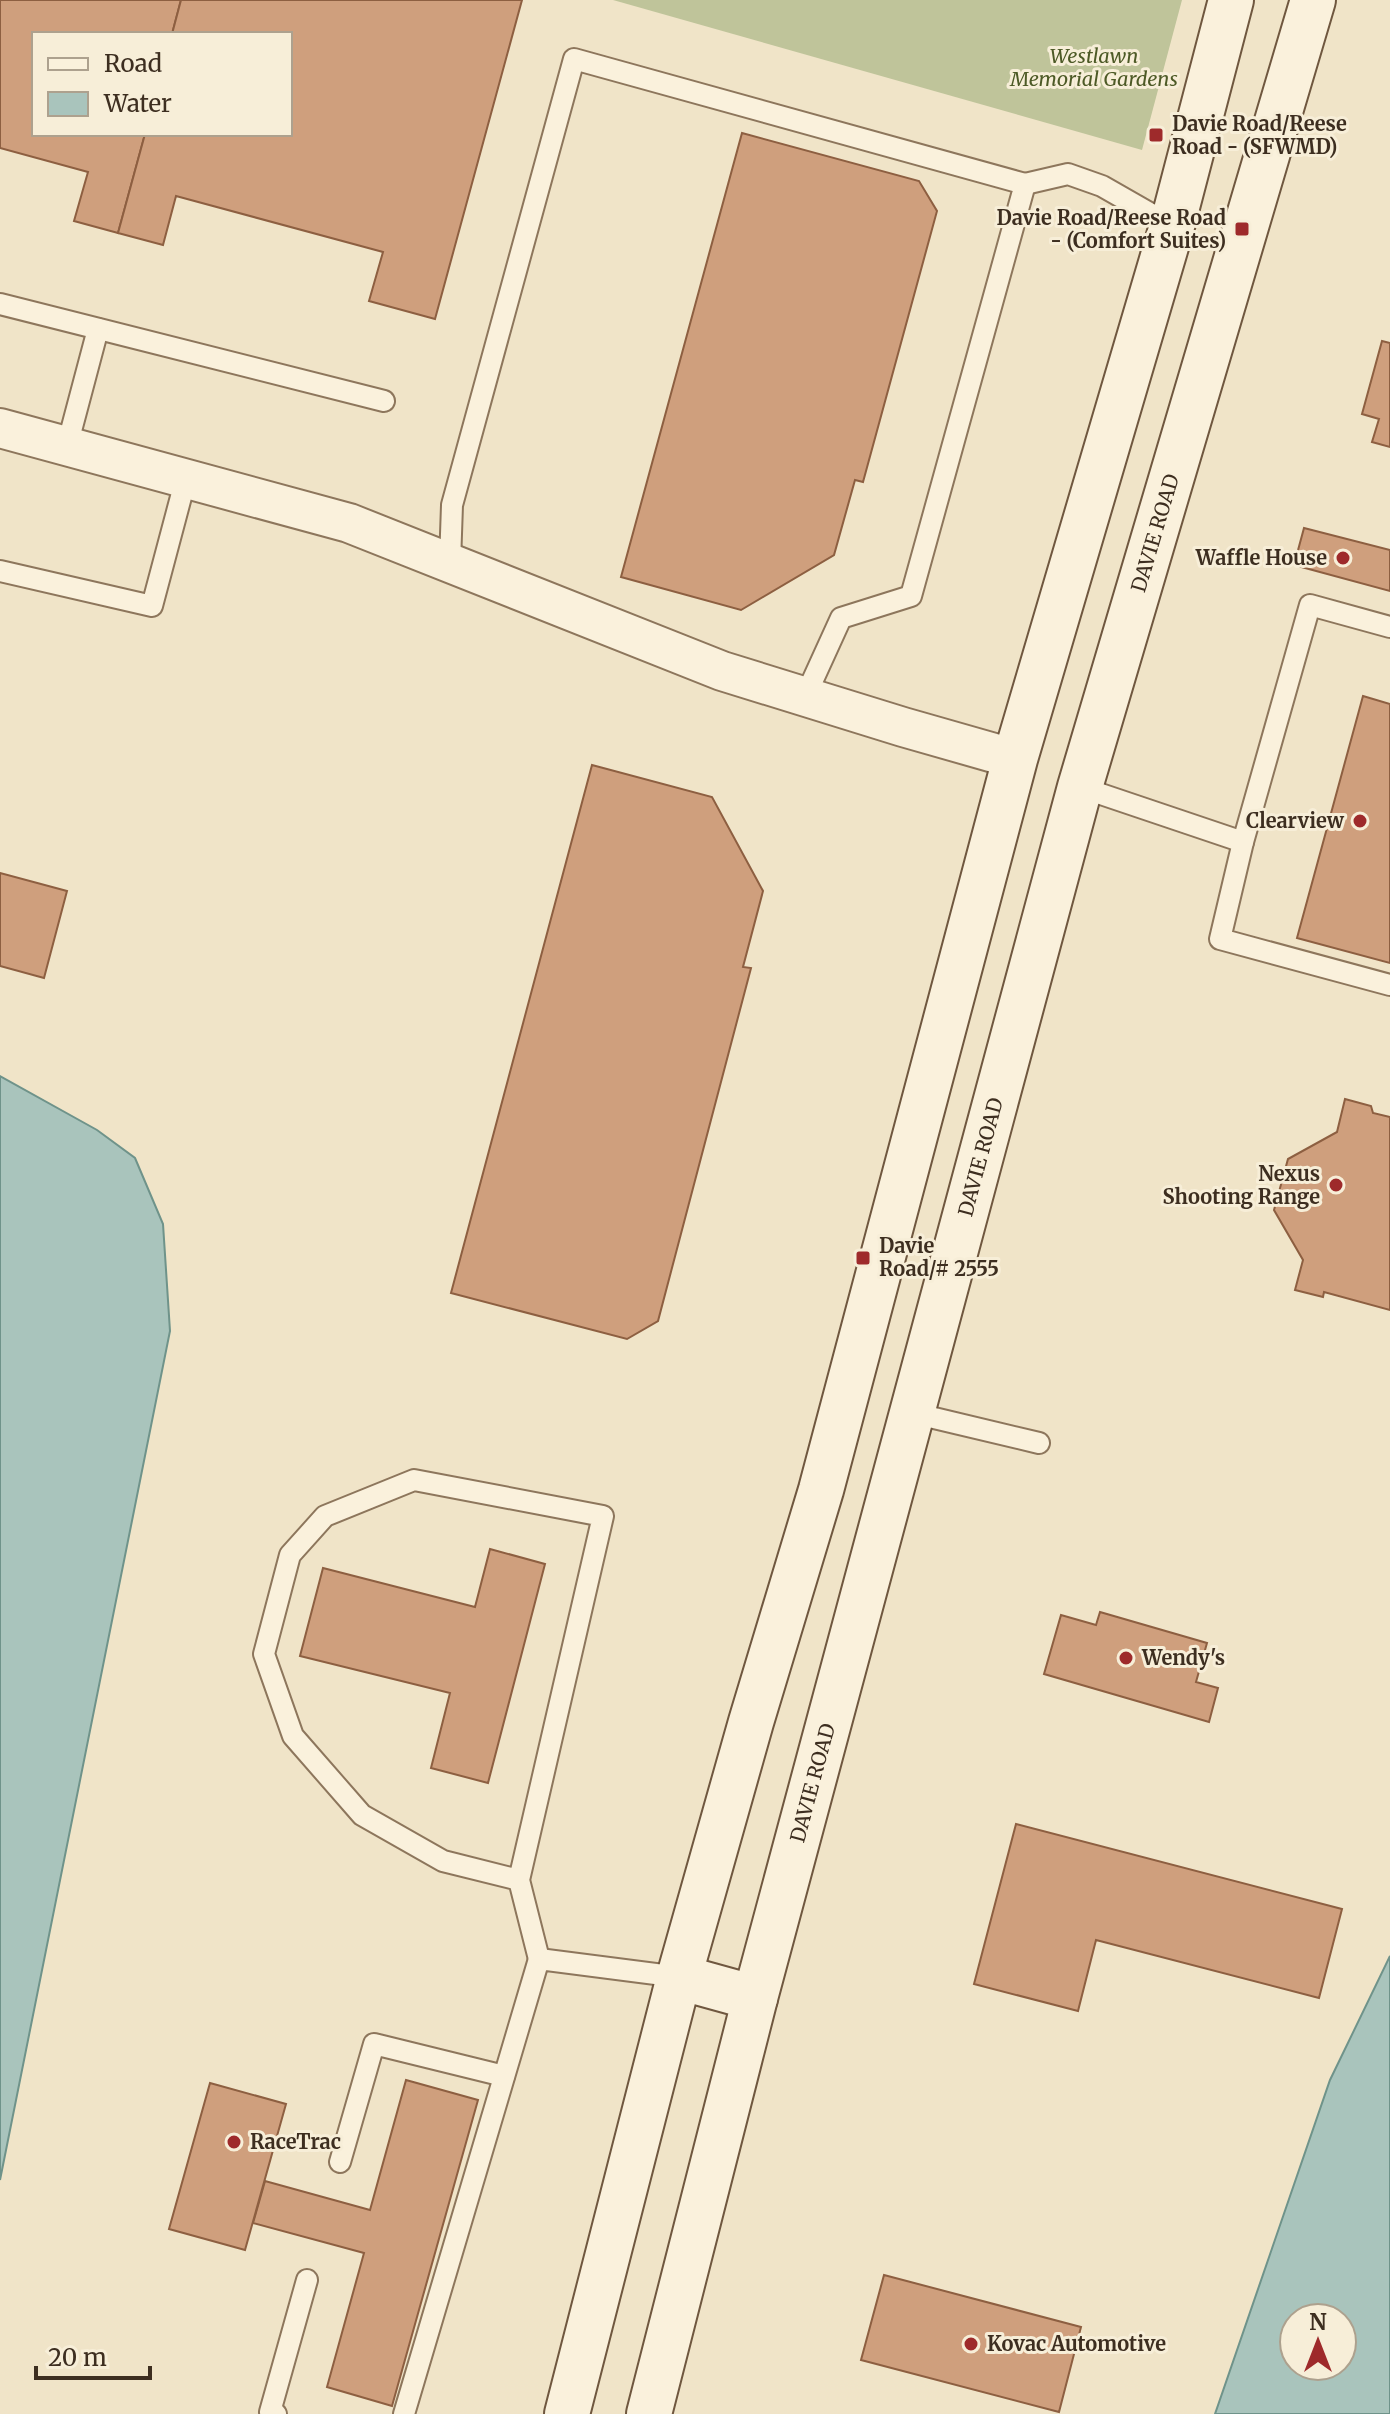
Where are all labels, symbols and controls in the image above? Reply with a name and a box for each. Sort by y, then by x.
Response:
legend [32,32,292,136]
park label: Westlawn Memorial Gardens [1009,43,1178,91]
text: Road [104,48,162,79]
text: Water [103,88,172,119]
place label: Davie Road/Reese Road - (SFWMD) [1172,111,1347,159]
marker: Davie Road/Reese Road - (SFWMD) [1147,126,1165,144]
place label: Davie Road/Reese Road - (Comfort Suites) [997,205,1226,253]
marker: Davie Road/Reese Road - (Comfort Suites) [1233,220,1251,238]
street label: DAVIE ROAD [1125,471,1184,595]
place label: Waffle House [1195,545,1327,570]
marker: Waffle House [1334,549,1352,567]
place label: Clearview [1246,808,1345,833]
marker: Clearview [1351,812,1369,830]
street label: DAVIE ROAD [952,1095,1008,1219]
place label: Nexus Shooting Range [1163,1161,1320,1209]
marker: Nexus Shooting Range [1327,1176,1345,1194]
place label: Davie Road/# 2555 [879,1233,999,1281]
marker: Davie Road/# 2555 [854,1249,872,1267]
place label: Wendy's [1141,1645,1225,1670]
marker: Wendy's [1117,1649,1135,1667]
street label: DAVIE ROAD [784,1721,840,1845]
place label: RaceTrac [250,2129,341,2154]
marker: RaceTrac [225,2133,243,2151]
north arrow [1278,2302,1358,2382]
text: N [1309,2308,1327,2336]
scale bar [36,2330,150,2380]
place label: Kovac Automotive [987,2331,1166,2356]
marker: Kovac Automotive [962,2335,980,2353]
text: 20 m [48,2342,107,2373]

